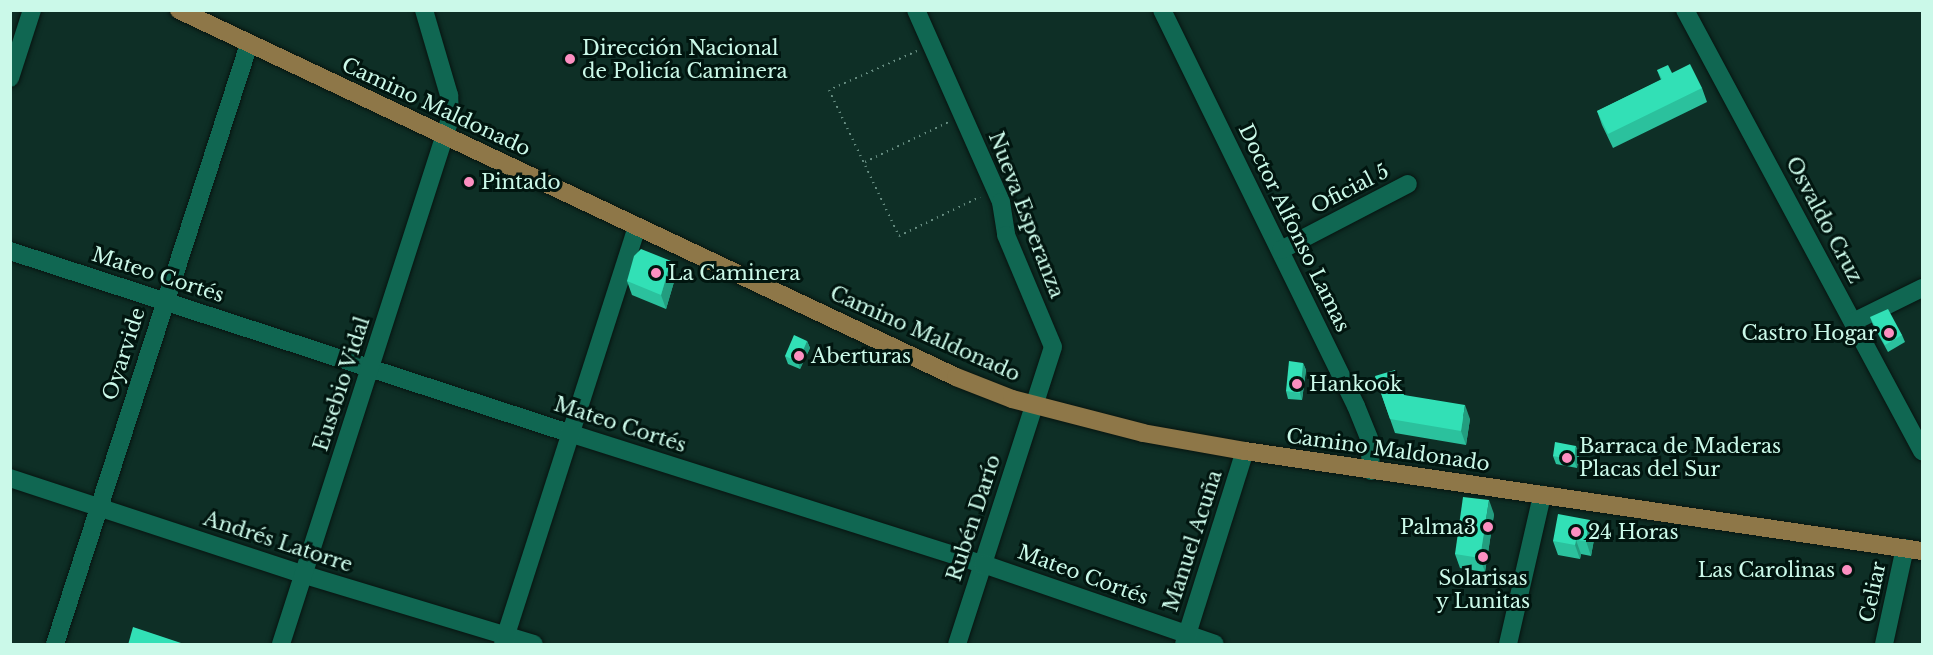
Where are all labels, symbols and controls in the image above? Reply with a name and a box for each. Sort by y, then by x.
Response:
place label: Dirección Nacional de Policía Caminera [582,36,788,83]
marker: Dirección Nacional de Policía Caminera [563,52,577,66]
street label: Camino Maldonado [338,53,534,161]
street label: Doctor Alfonso Lamas [1233,120,1355,336]
street label: Nueva Esperanza [983,128,1069,302]
street label: Osvaldo Cruz [1781,153,1867,287]
street label: Oficial 5 [1307,159,1393,219]
place label: Pintado [481,170,561,194]
marker: Pintado [462,175,476,189]
street label: Mateo Cortés [89,242,227,308]
place label: La Caminera [668,261,801,285]
marker: La Caminera [649,266,663,280]
street label: Camino Maldonado [826,281,1024,387]
street label: Oyarvide [98,305,150,403]
street label: Eusebio Vidal [309,313,375,455]
place label: Castro Hogar [1741,321,1877,345]
marker: Castro Hogar [1882,326,1896,340]
place label: Aberturas [811,344,911,368]
marker: Aberturas [792,349,806,363]
place label: Hankook [1309,372,1402,396]
marker: Hankook [1290,377,1304,391]
street label: Mateo Cortés [551,392,689,458]
street label: Camino Maldonado [1285,424,1491,476]
place label: Barraca de Maderas Placas del Sur [1579,434,1781,481]
marker: Barraca de Maderas Placas del Sur [1560,451,1574,465]
street label: Rubén Darío [942,452,1006,584]
street label: Manuel Acuña [1159,467,1227,615]
street label: Andrés Latorre [201,507,355,577]
place label: Palma3 [1400,515,1476,539]
marker: Palma3 [1481,520,1495,534]
place label: 24 Horas [1588,520,1678,544]
marker: 24 Horas [1569,525,1583,539]
street label: Mateo Cortés [1014,540,1152,610]
marker: Solarisas y Lunitas [1476,550,1490,564]
place label: Las Carolinas [1698,558,1835,582]
street label: Celiar [1855,559,1891,625]
marker: Las Carolinas [1840,563,1854,577]
place label: Solarisas y Lunitas [1436,566,1530,613]

